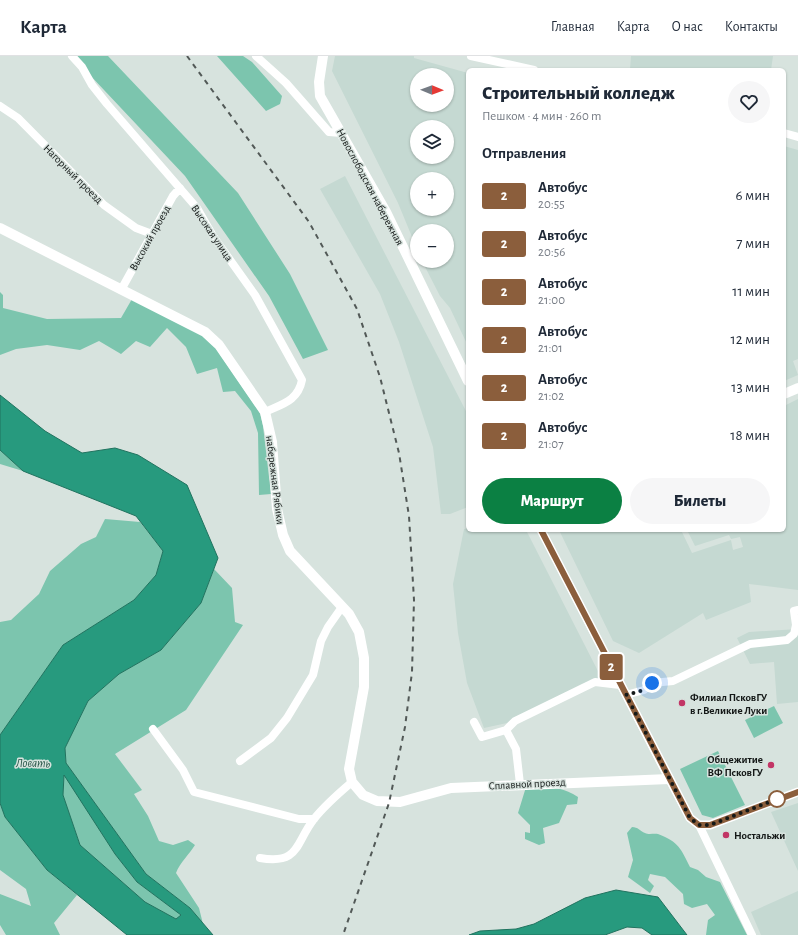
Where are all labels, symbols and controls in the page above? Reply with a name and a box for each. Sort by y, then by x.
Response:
text: Карта [20,18,67,37]
text: Главная [551,20,595,34]
text: Карта [617,20,650,34]
text: О нас [672,20,703,34]
text: Контакты [725,20,778,34]
north arrow [410,68,454,112]
map controls [410,68,454,268]
button: heart [728,81,770,123]
text: Строительный колледж [482,84,675,103]
text: Пешком · 4 мин · 260 m [482,110,601,123]
button: layers [410,120,454,164]
street label: Новослободская набережная [335,127,405,247]
street label: Нагорный проезд [41,142,105,206]
text: Отправления [482,146,566,161]
button: + [410,172,454,216]
text: Автобус [538,180,588,195]
text: 6 мин [736,188,770,203]
text: 2 [501,189,507,203]
text: 20:55 [538,198,565,211]
street label: Высокий проезд [128,203,173,272]
street label: Высокая улица [189,203,235,263]
button: − [410,224,454,268]
text: Автобус [538,228,588,243]
text: 7 мин [736,236,770,251]
text: 2 [501,237,507,251]
text: 20:56 [538,246,565,259]
text: Автобус [538,276,588,291]
text: 11 мин [732,284,770,299]
text: 2 [501,285,507,299]
text: 21:00 [538,294,565,307]
text: Автобус [538,324,588,339]
text: 12 мин [731,332,770,347]
text: 2 [501,333,507,347]
text: 21:01 [538,342,563,355]
text: Автобус [538,372,588,387]
text: 13 мин [731,380,770,395]
text: 2 [501,381,507,395]
text: 21:02 [538,390,564,403]
text: Автобус [538,420,588,435]
text: 18 мин [730,428,770,443]
text: 2 [501,429,507,443]
street label: набережная Рябики [264,435,286,525]
text: 21:07 [538,438,564,451]
button: Маршрут [482,478,622,524]
button: Билеты [630,478,770,524]
line badge: 2 [598,654,624,680]
text: 2 [608,660,614,674]
your location [642,673,662,693]
place label: Филиал ПсковГУ в г.Великие Луки [690,692,768,716]
marker: Филиал ПсковГУ в г.Великие Луки [677,698,687,708]
place label: Общежитие ВФ ПсковГУ [707,754,764,778]
water label: Ловать [15,757,51,769]
marker: Общежитие ВФ ПсковГУ [766,760,776,770]
street label: Сплавной проезд [488,776,566,792]
unlabelled marker [768,790,786,808]
marker: Ностальжи [721,830,731,840]
place label: Ностальжи [734,830,785,841]

